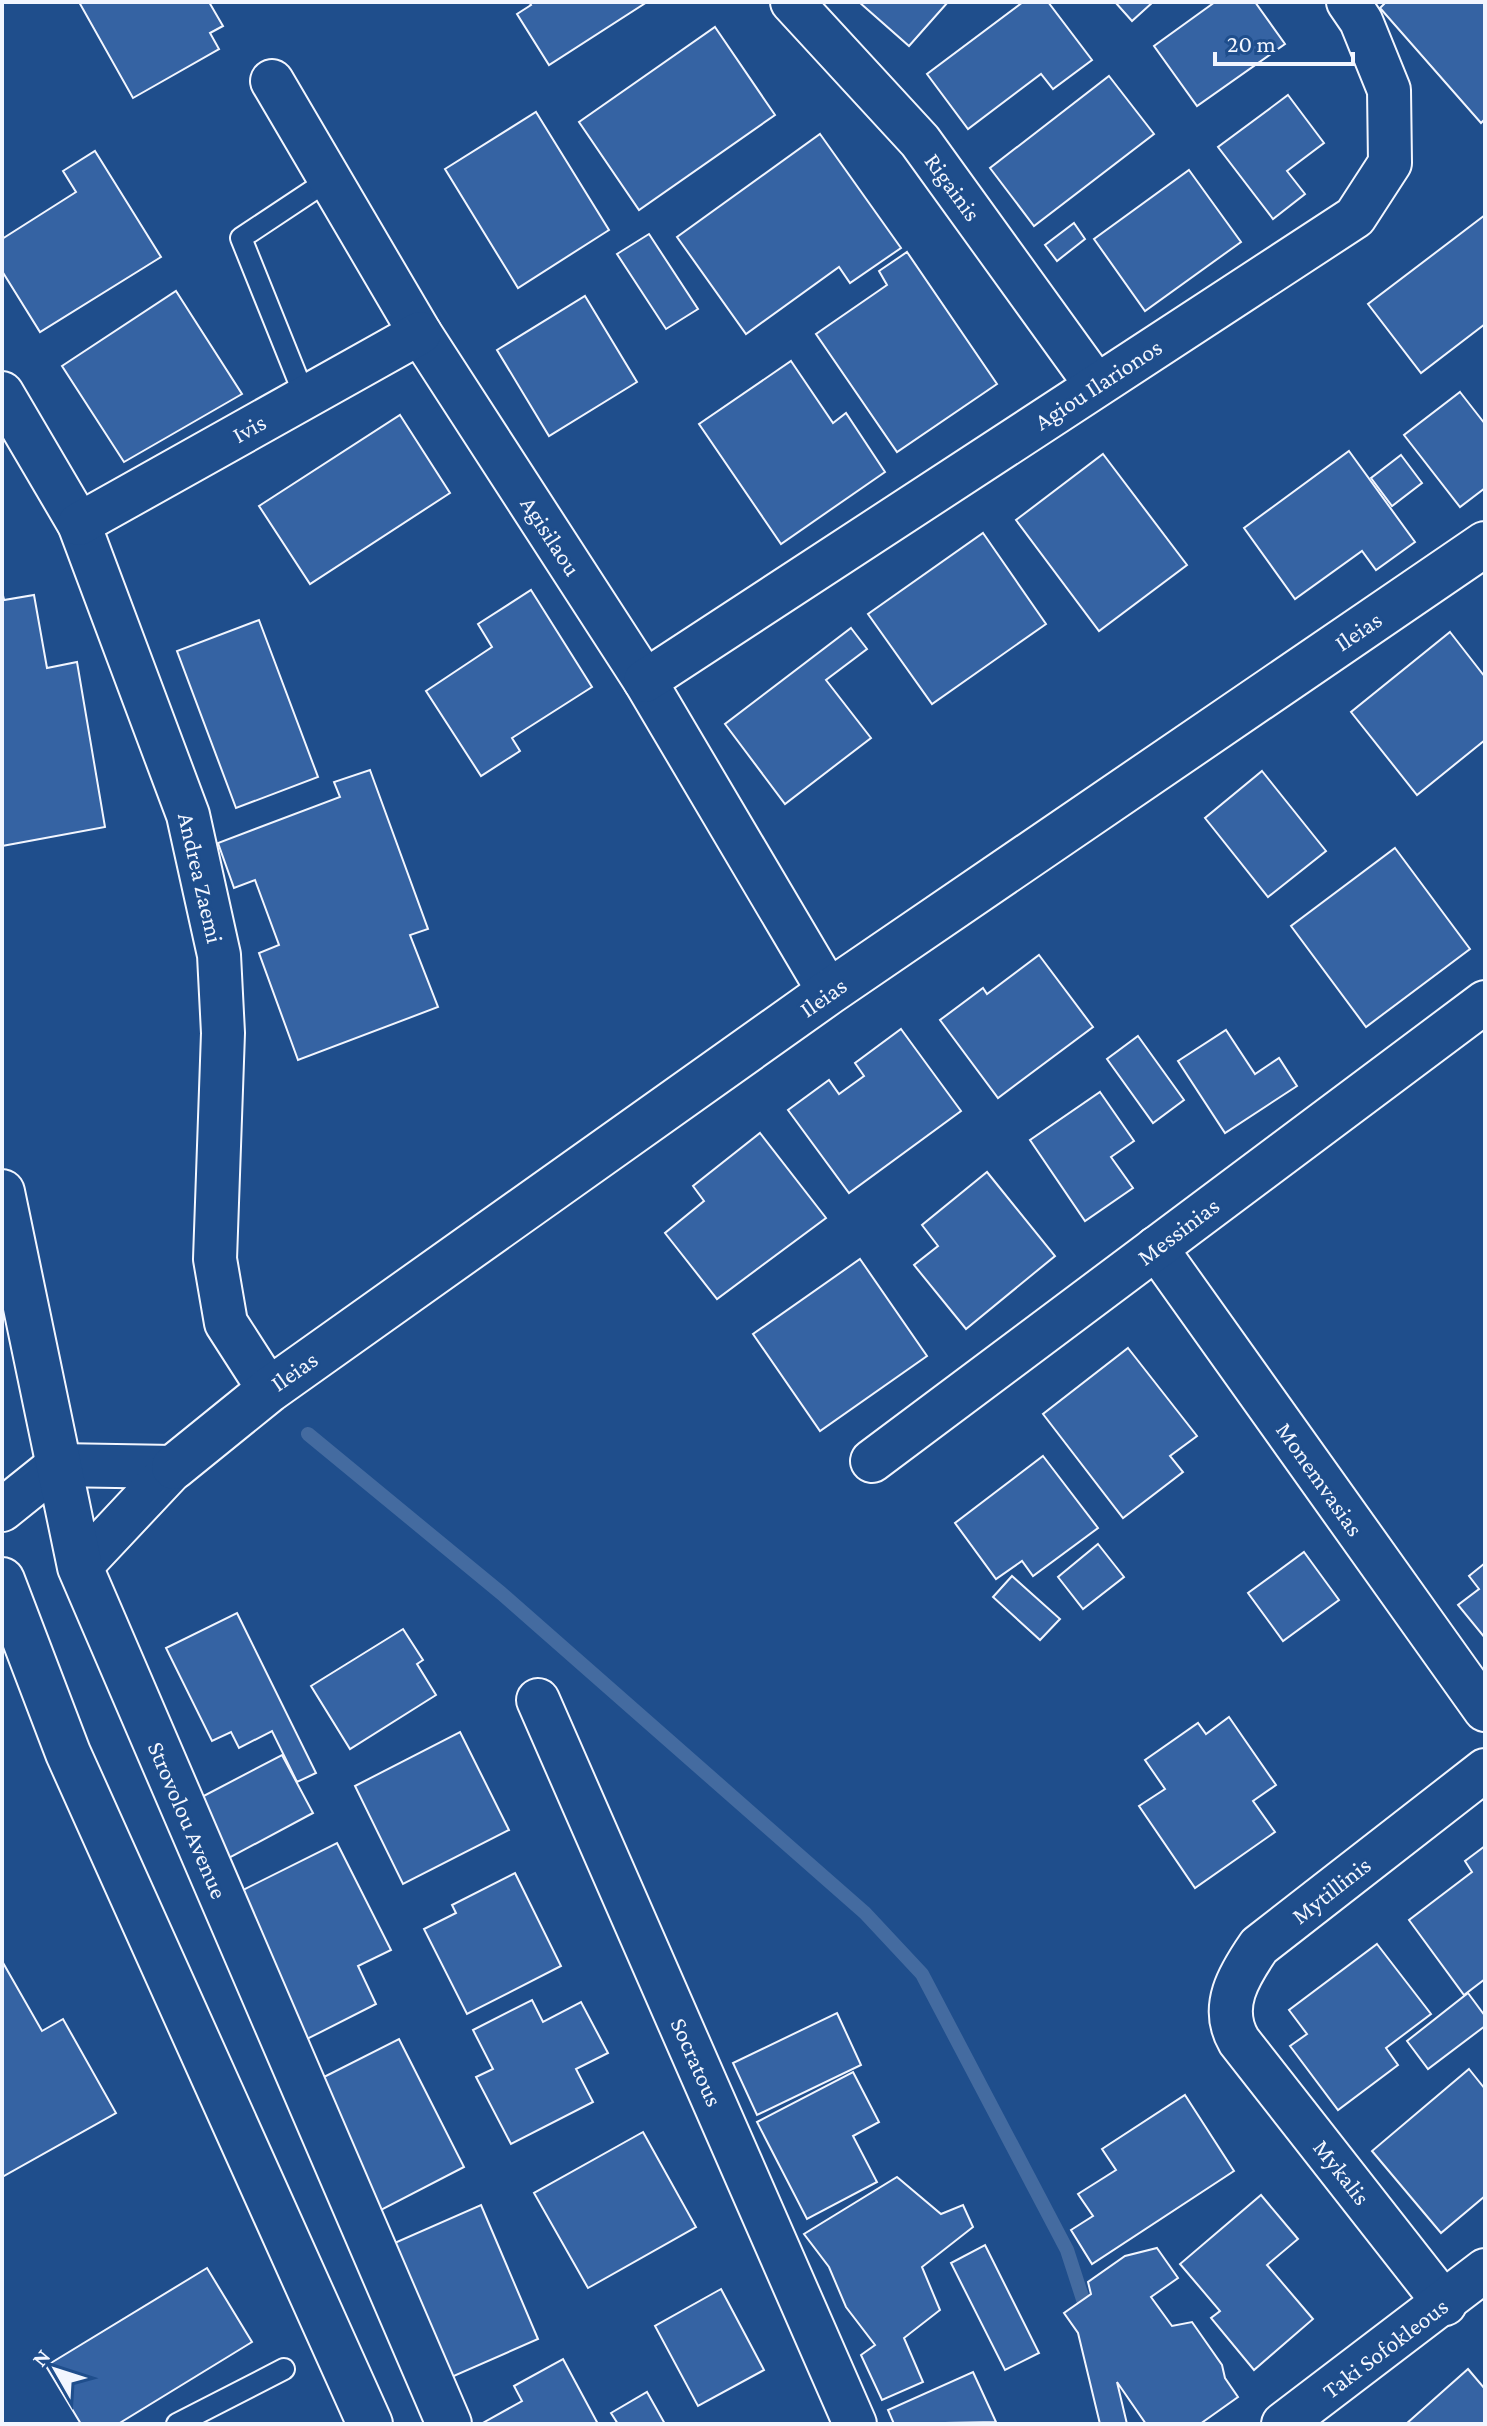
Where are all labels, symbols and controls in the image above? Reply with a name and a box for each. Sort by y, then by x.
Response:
scale bar [1215,16,1353,66]
text: 20 m [1227,30,1276,57]
street label: Rigainis [919,148,987,226]
street label: Agiou Ilarionos [1029,333,1167,435]
street label: Ivis [228,408,270,448]
street label: Agisilaou [515,491,587,581]
street label: Ileias [1329,606,1387,656]
street label: Andrea Zaemi [173,810,229,946]
street label: Ileias [794,971,852,1023]
street label: Messinias [1132,1192,1224,1270]
street label: Ileias [265,1345,323,1397]
street label: Monemvasias [1271,1417,1369,1541]
street label: Strovolou Avenue [143,1737,233,1903]
street label: Mytillinis [1286,1851,1376,1929]
street label: Socratous [666,2014,728,2110]
street label: Mykalis [1308,2134,1376,2210]
street label: Taki Sofokleous [1317,2292,1453,2404]
north arrow [16,2330,96,2410]
text: N [26,2344,55,2371]

